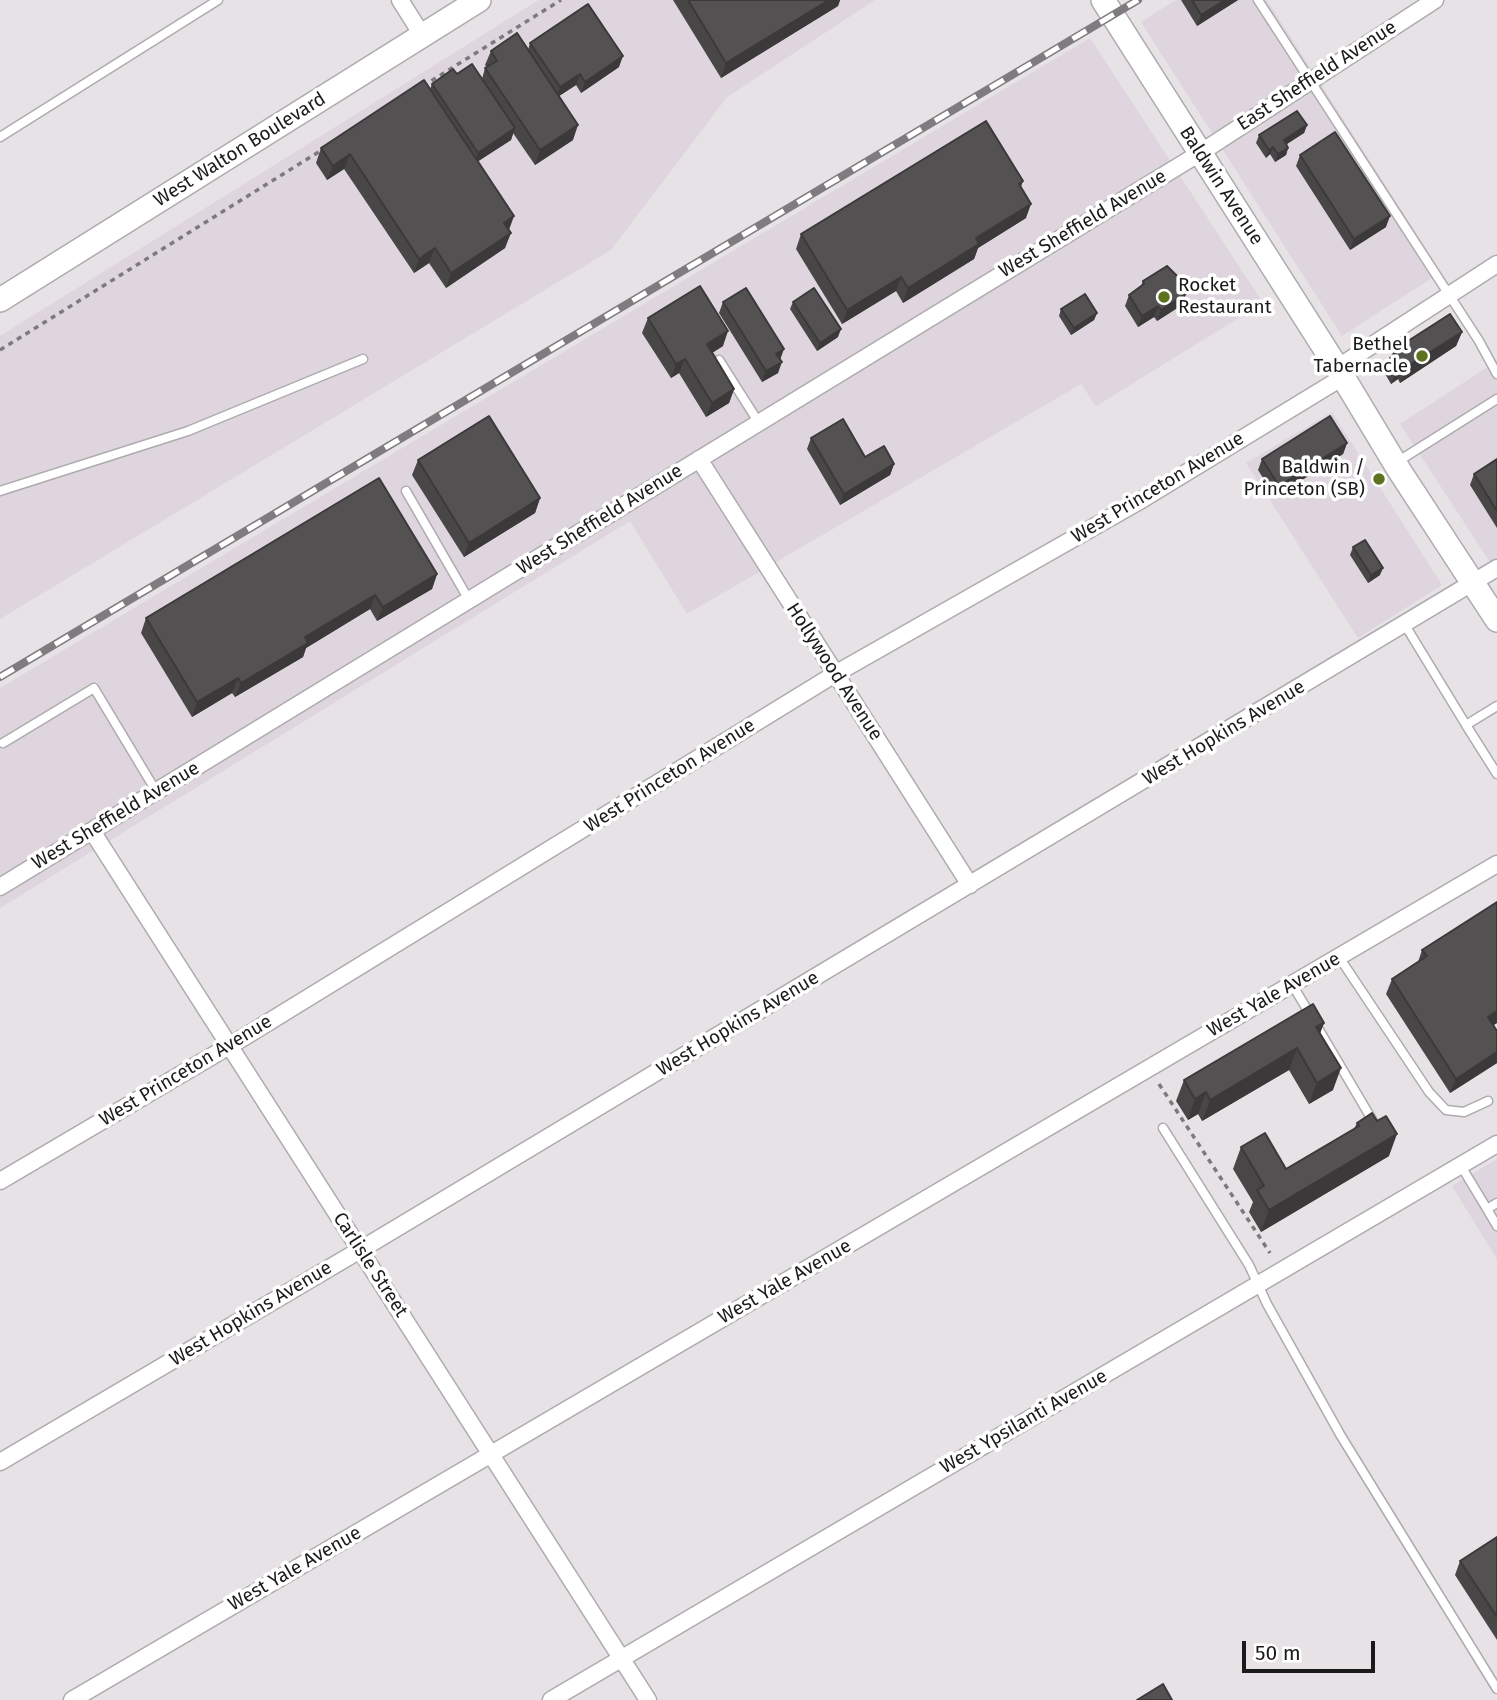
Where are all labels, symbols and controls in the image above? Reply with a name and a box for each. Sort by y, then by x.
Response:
street label: East Sheffield Avenue [1233,16,1401,136]
street label: West Walton Boulevard [150,88,330,212]
street label: Baldwin Avenue [1174,122,1268,250]
street label: West Sheffield Avenue [995,165,1171,283]
place label: Rocket Restaurant [1178,275,1272,319]
marker: Rocket Restaurant [1156,289,1172,305]
place label: Bethel Tabernacle [1313,334,1408,378]
marker: Bethel Tabernacle [1414,348,1430,364]
street label: West Princeton Avenue [1068,427,1248,549]
place label: Baldwin / Princeton (SB) [1243,457,1365,501]
street label: West Sheffield Avenue [513,460,687,580]
marker: Baldwin / Princeton (SB) [1371,471,1387,487]
street label: Hollywood Avenue [781,599,887,745]
street label: West Hopkins Avenue [1139,676,1309,790]
street label: West Princeton Avenue [580,714,760,838]
street label: West Sheffield Avenue [28,757,204,875]
street label: West Yale Avenue [1204,948,1344,1042]
street label: West Hopkins Avenue [653,967,823,1081]
street label: West Princeton Avenue [96,1010,276,1132]
street label: Carlisle Street [328,1208,412,1322]
street label: West Yale Avenue [715,1235,855,1329]
street label: West Hopkins Avenue [166,1257,336,1371]
street label: West Ypsilanti Avenue [936,1365,1112,1479]
street label: West Yale Avenue [225,1522,365,1616]
scale bar [1245,1626,1378,1670]
text: 50 m [1255,1640,1301,1666]

